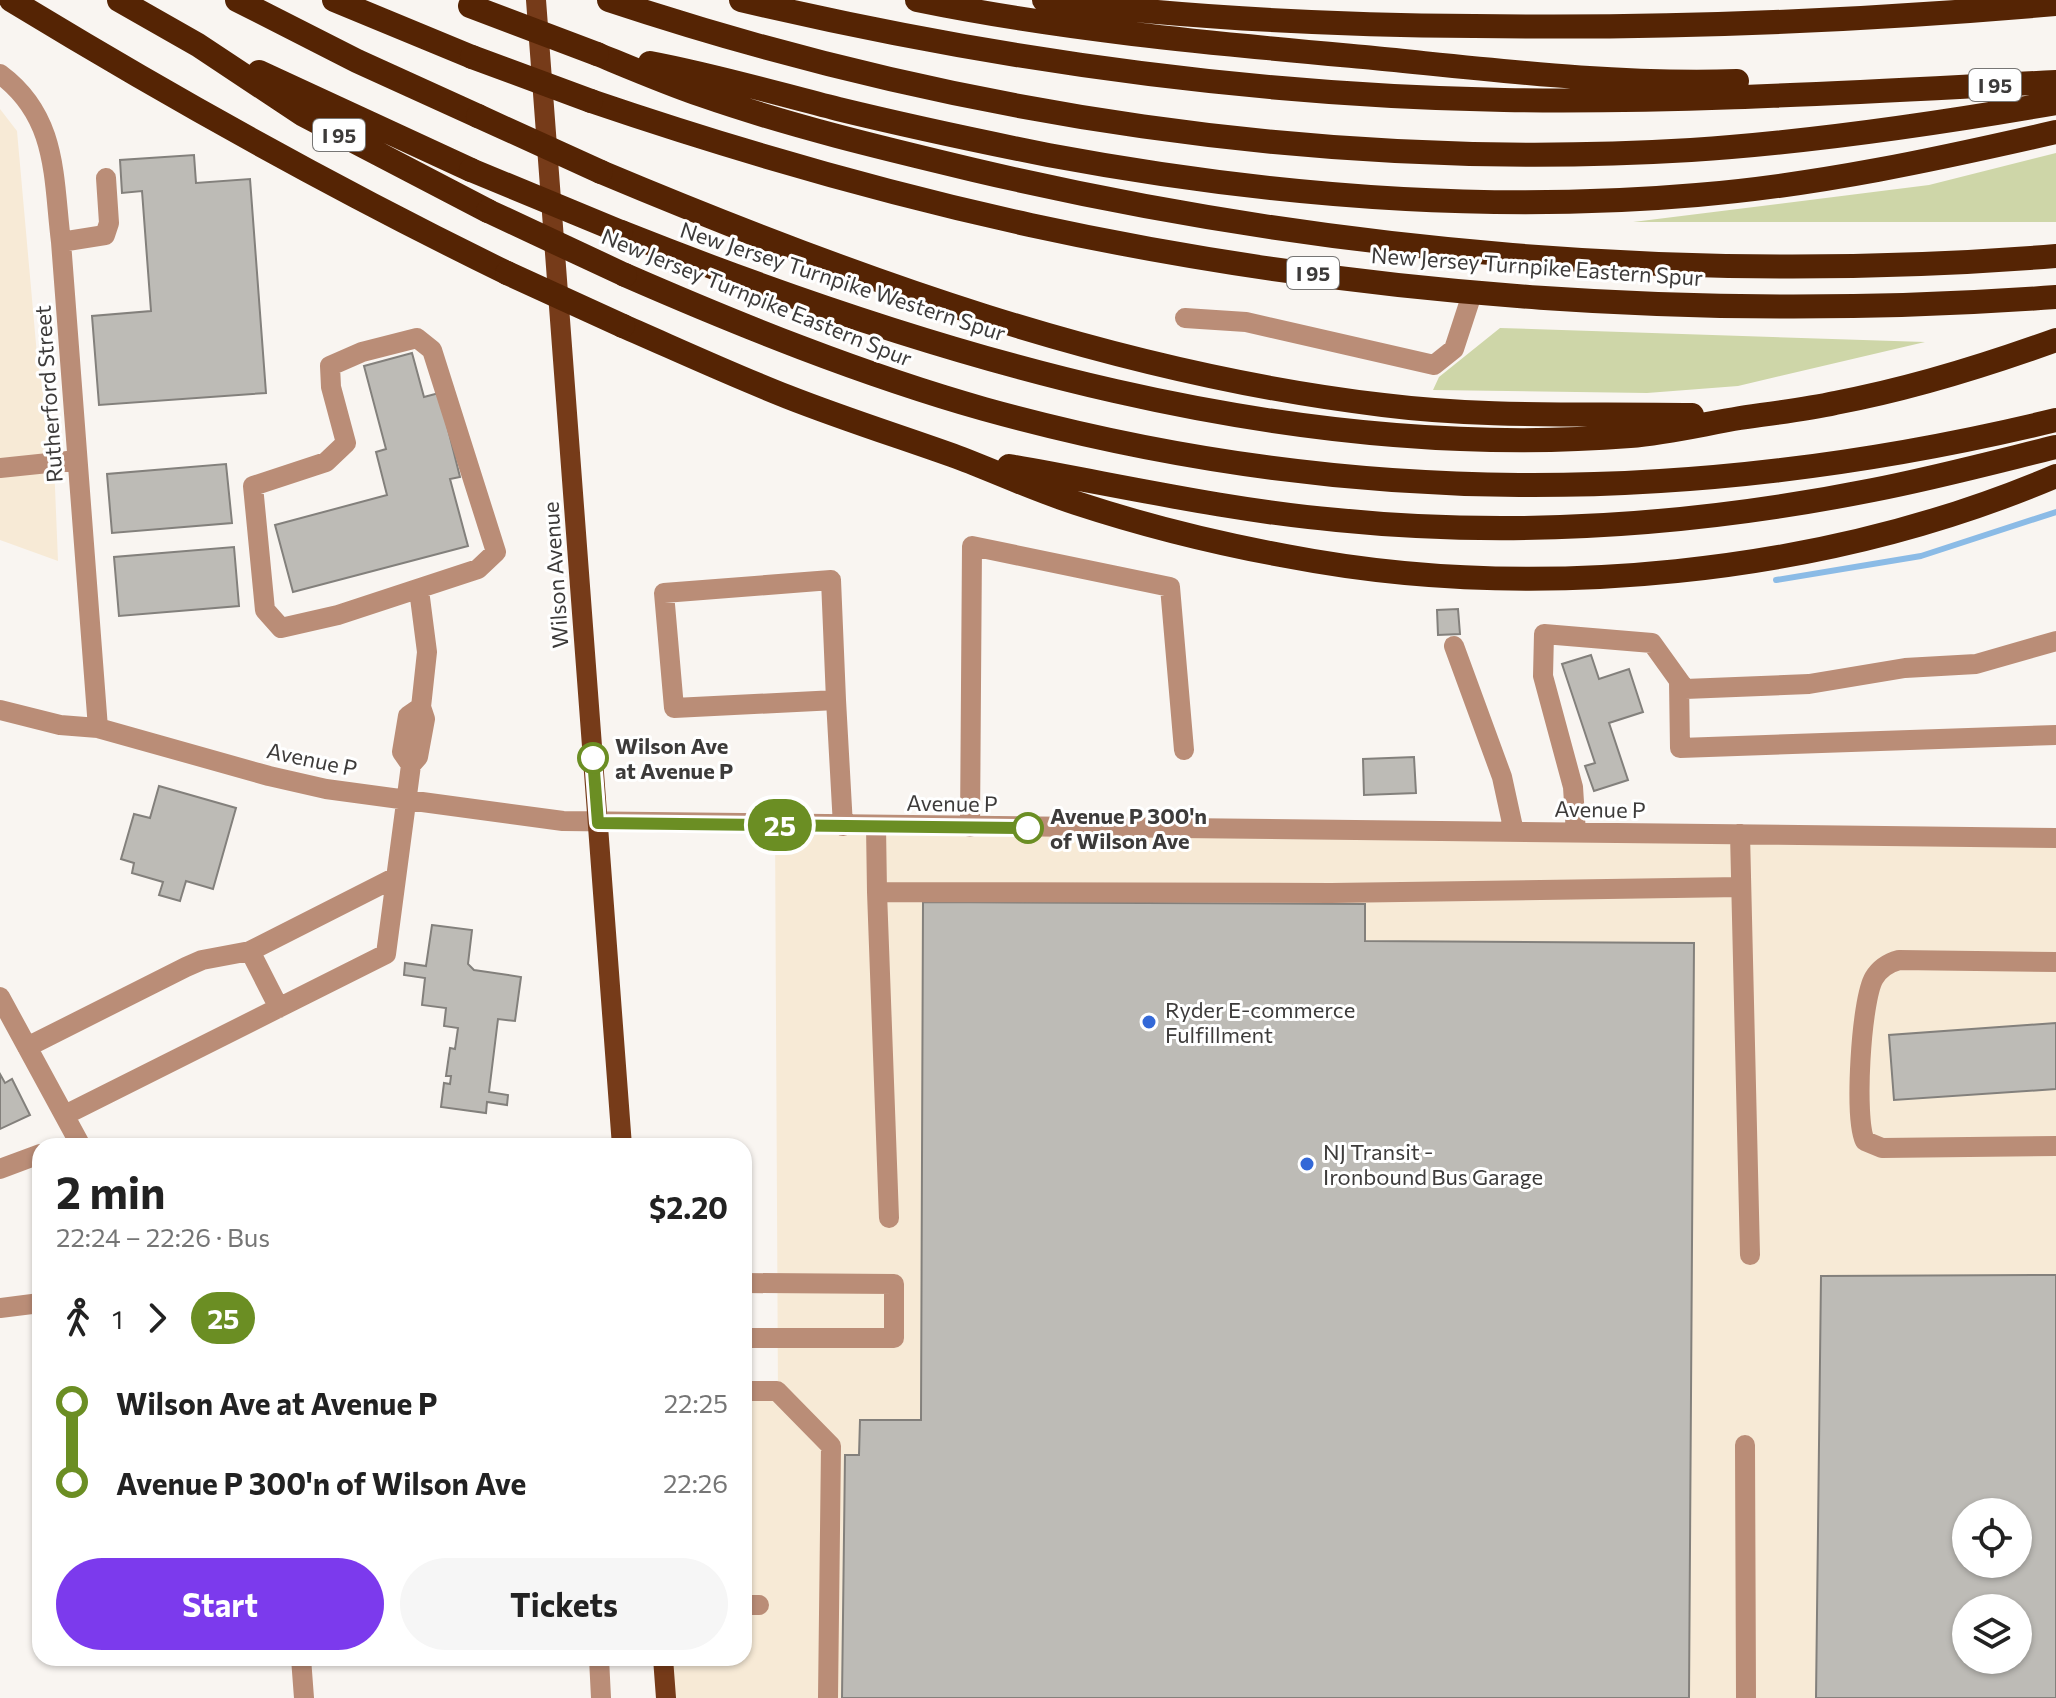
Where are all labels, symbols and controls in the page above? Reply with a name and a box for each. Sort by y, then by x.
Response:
road number: I 95 [1969,69,2021,101]
road number: I 95 [313,119,365,151]
street label: New Jersey Turnpike Western Spur [677,216,1009,347]
street label: New Jersey Turnpike Eastern Spur [598,222,916,372]
street label: New Jersey Turnpike Eastern Spur [1370,241,1704,291]
road number: I 95 [1287,257,1339,289]
street label: Rutherford Street [28,304,68,484]
street label: Wilson Avenue [536,501,574,649]
place label: Wilson Ave at Avenue P [615,732,733,784]
street label: Avenue P [265,736,359,782]
marker: Wilson Ave at Avenue P [578,743,608,773]
street label: Avenue P [906,789,998,817]
street label: Avenue P [1554,795,1646,823]
line badge: 25 [744,799,816,851]
place label: Avenue P 300'n of Wilson Ave [1050,802,1207,854]
text: 25 [764,808,796,842]
marker: Avenue P 300'n of Wilson Ave [1013,813,1043,843]
place label: Ryder E-commerce Fulfillment [1165,996,1355,1048]
marker: Ryder E-commerce Fulfillment [1140,1013,1158,1031]
place label: NJ Transit - Ironbound Bus Garage [1323,1138,1543,1190]
marker: NJ Transit - Ironbound Bus Garage [1298,1155,1316,1173]
text: 2 min [56,1164,166,1218]
text: $2.20 [649,1188,728,1225]
text: 22:24 – 22:26 · Bus [56,1221,270,1252]
icon: walk [56,1296,100,1340]
icon: forward [135,1296,179,1340]
text: 25 [207,1301,239,1335]
text: 1 [112,1303,123,1334]
text: Wilson Ave at Avenue P [116,1384,437,1421]
text: 22:25 [664,1387,728,1418]
text: Avenue P 300'n of Wilson Ave [116,1464,526,1501]
text: 22:26 [663,1467,728,1498]
map controls [1952,1498,2032,1674]
button: locate [1952,1498,2032,1578]
button: Start [56,1558,384,1650]
button: Tickets [400,1558,728,1650]
button: layers [1952,1594,2032,1674]

